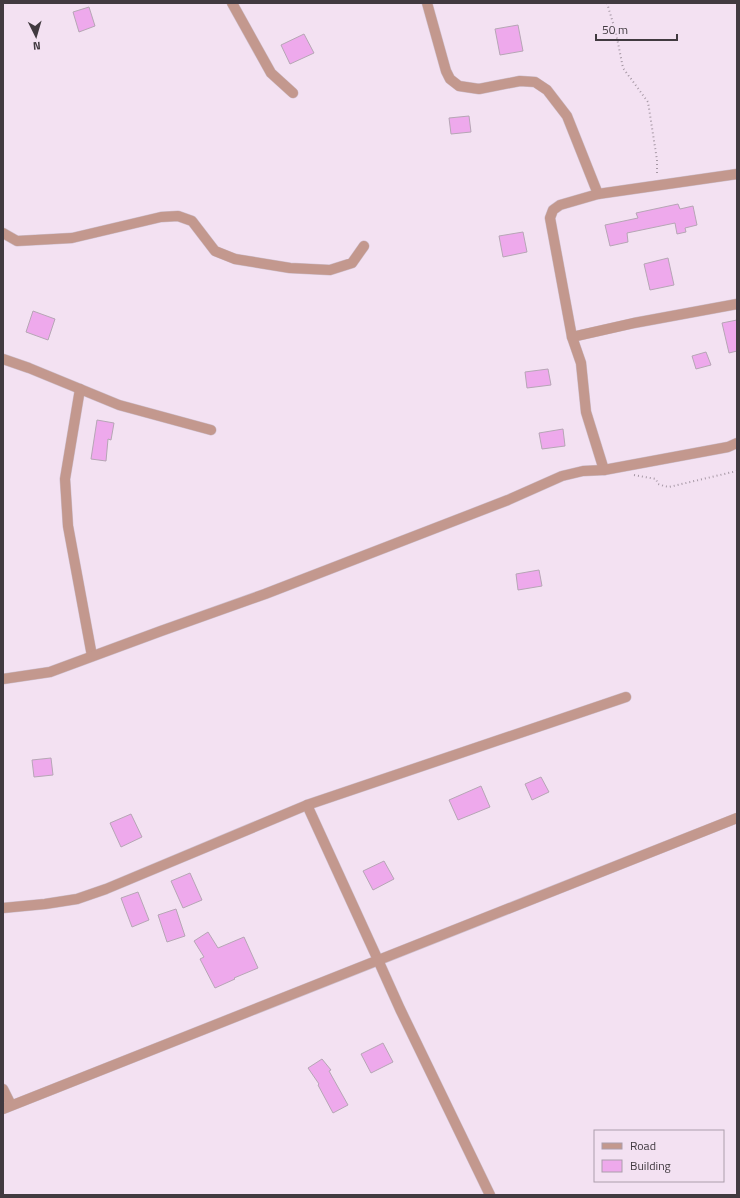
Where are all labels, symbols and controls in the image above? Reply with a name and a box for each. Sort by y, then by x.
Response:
north arrow [16,16,56,56]
scale bar [596,16,677,42]
text: 50 m [602,20,628,39]
text: N [32,38,41,54]
legend [594,1130,724,1182]
text: Road [630,1136,656,1155]
text: Building [630,1156,671,1175]

